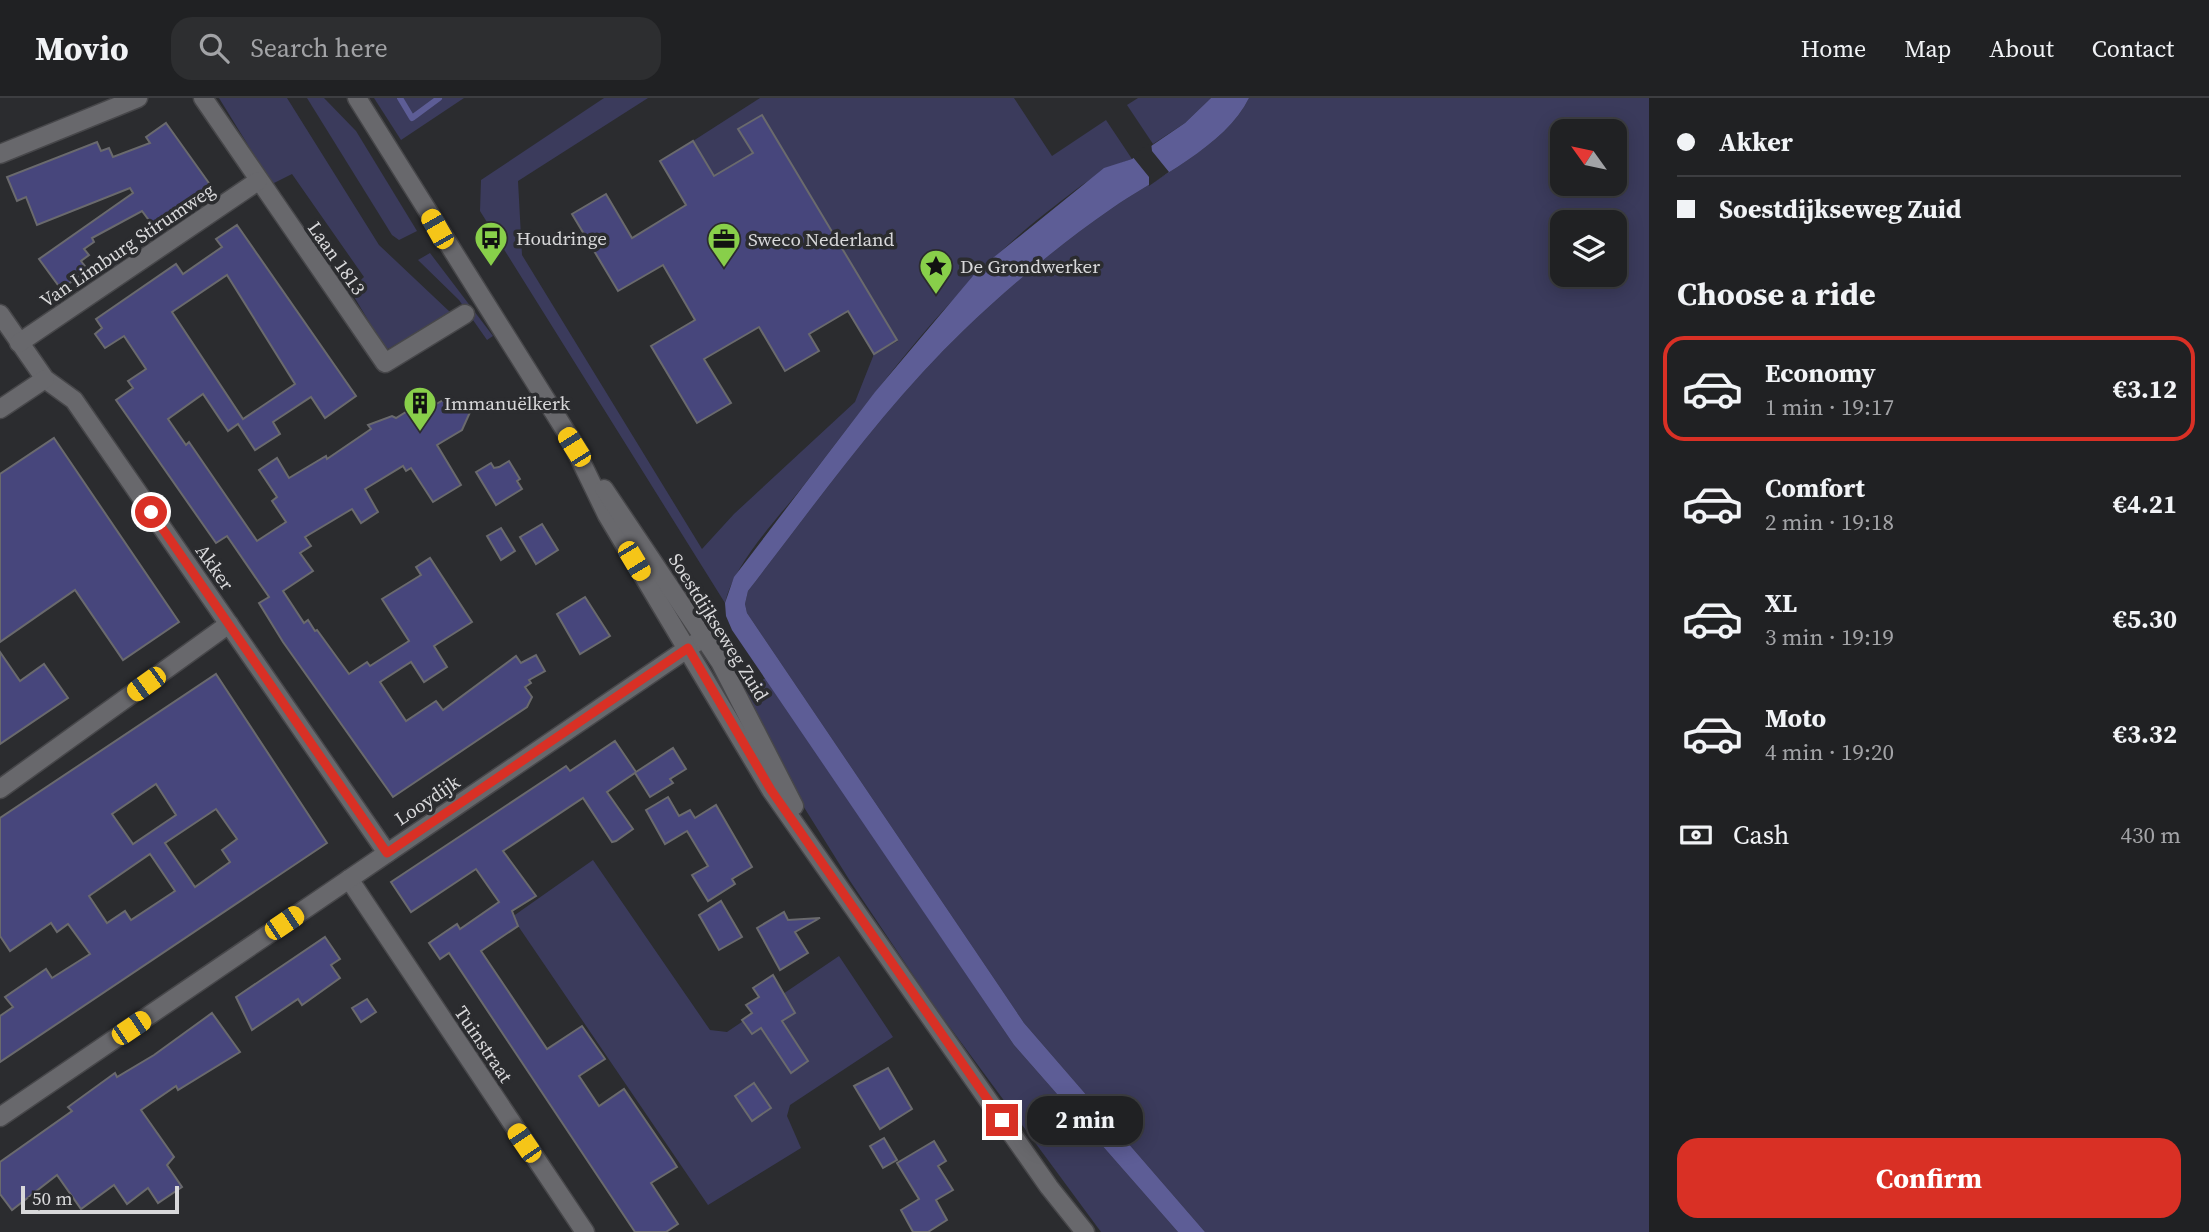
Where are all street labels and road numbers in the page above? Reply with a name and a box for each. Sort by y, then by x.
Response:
street label: Van Limburg Stirumweg [35,177,220,313]
street label: Laan 1813 [302,216,372,300]
street label: Akker [190,539,240,595]
street label: Soestdijkseweg Zuid [663,548,775,706]
street label: Looydijk [389,768,465,831]
street label: Tuinstraat [449,1001,520,1088]

